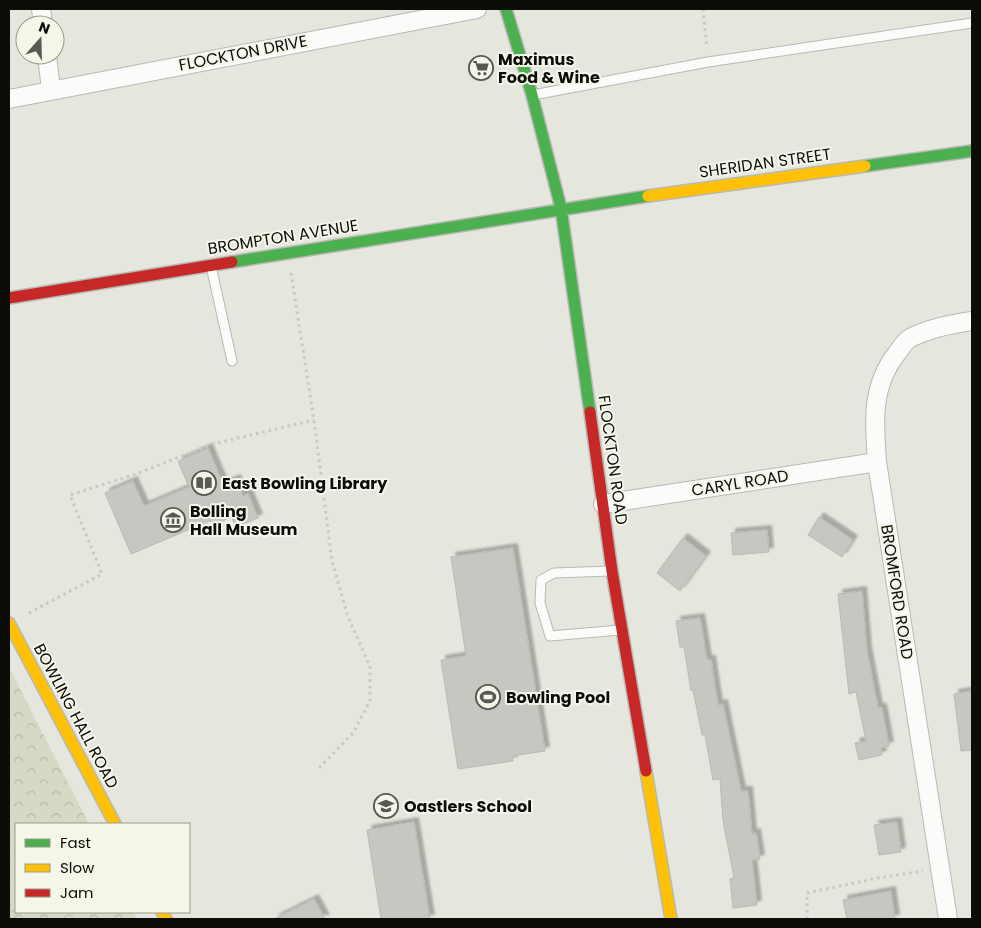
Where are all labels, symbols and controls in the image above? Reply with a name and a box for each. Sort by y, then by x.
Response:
north arrow [15,15,65,65]
text: N [36,17,53,39]
street label: FLOCKTON DRIVE [177,29,309,77]
place label: Maximus Food & Wine [498,48,600,89]
supermarket icon: Maximus Food & Wine [468,55,494,81]
street label: SHERIDAN STREET [698,142,833,184]
street label: BROMPTON AVENUE [206,214,360,260]
street label: FLOCKTON ROAD [593,394,633,526]
street label: CARYL ROAD [690,464,790,502]
library icon: East Bowling Library [191,470,217,496]
place label: East Bowling Library [222,472,388,495]
place label: Bolling Hall Museum [190,500,297,541]
museum icon: Bolling Hall Museum [160,507,186,533]
street label: BROMFORD ROAD [875,523,919,661]
street label: BOWLING HALL ROAD [28,639,124,793]
sports icon: Bowling Pool [475,684,501,710]
place label: Bowling Pool [506,686,610,709]
school or university icon: Oastlers School [373,793,399,819]
place label: Oastlers School [404,795,532,818]
legend [15,823,190,913]
text: Fast [60,832,91,853]
text: Slow [60,857,95,878]
text: Jam [60,882,94,903]

